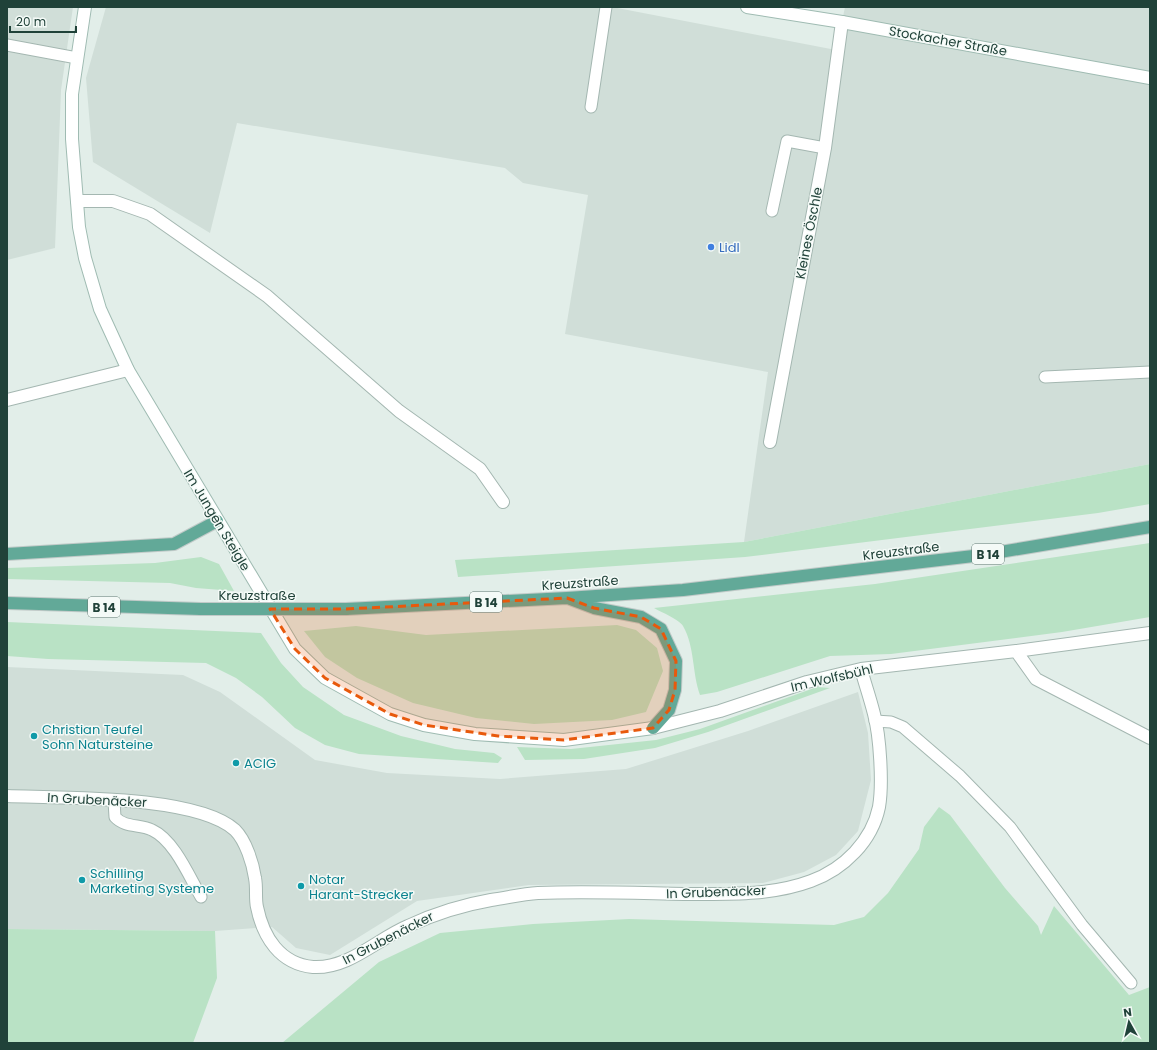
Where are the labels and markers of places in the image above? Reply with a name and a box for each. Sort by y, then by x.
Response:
place label: Lidl [719,238,740,257]
marker: Lidl [706,242,716,252]
place label: Christian Teufel Sohn Natursteine [42,720,153,754]
marker: Christian Teufel Sohn Natursteine [29,731,39,741]
place label: ACIG [244,754,276,773]
marker: ACIG [231,758,241,768]
place label: Schilling Marketing Systeme [90,864,214,898]
place label: Notar Harant-Strecker [309,870,414,904]
marker: Schilling Marketing Systeme [77,875,87,885]
marker: Notar Harant-Strecker [296,881,306,891]

